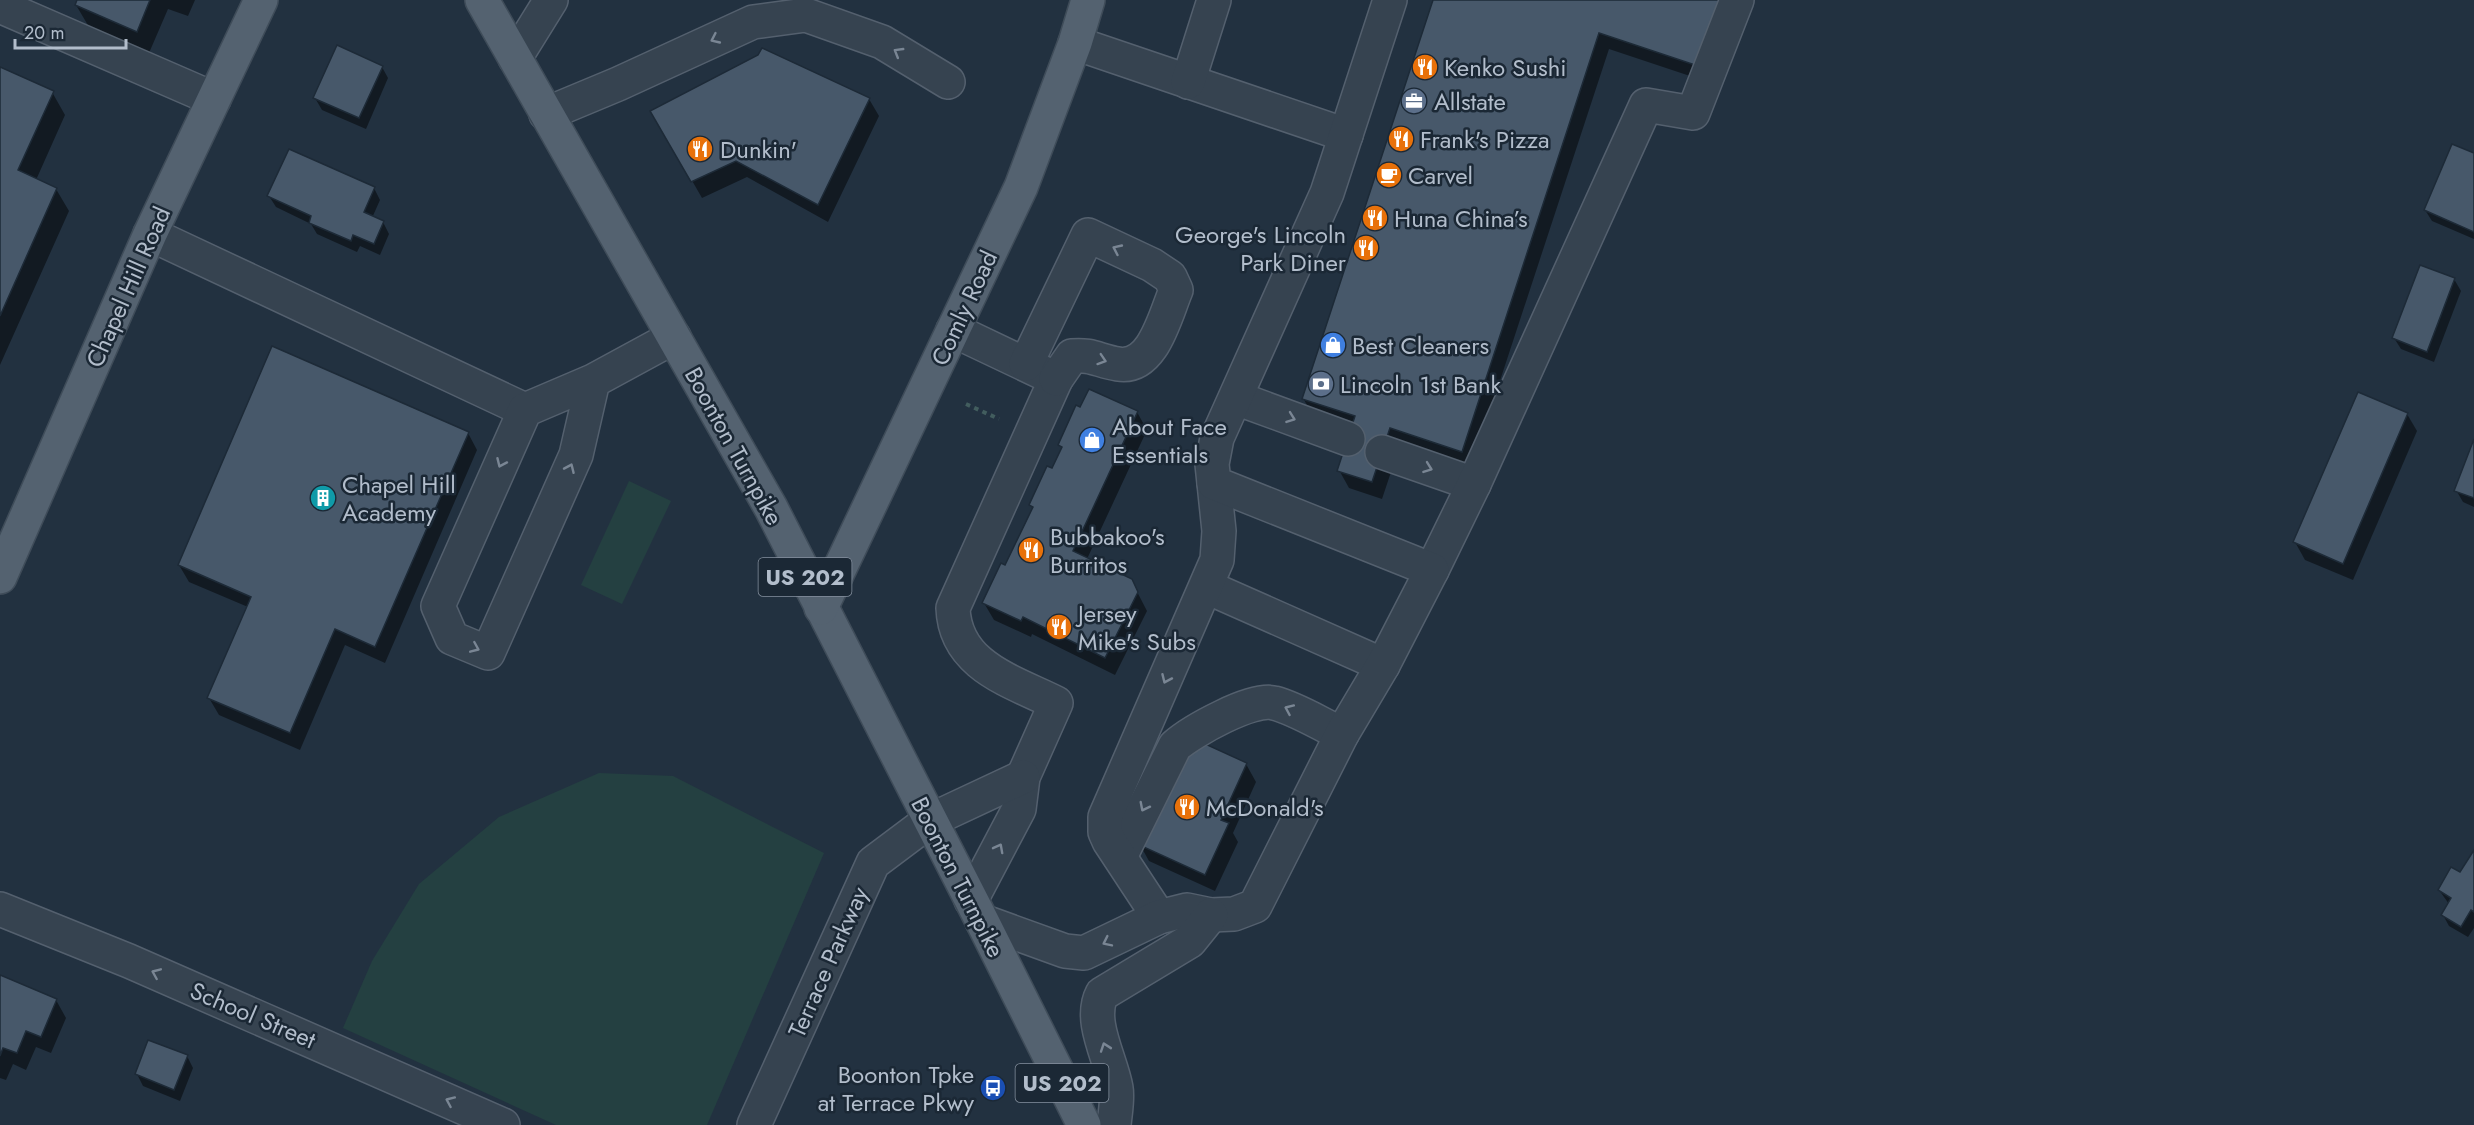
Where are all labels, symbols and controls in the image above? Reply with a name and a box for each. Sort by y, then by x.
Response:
scale bar [15,12,126,50]
text: 20 m [24,20,64,46]
one-way arrow [710,32,721,44]
one-way arrow [894,47,904,59]
place label: Kenko Sushi [1444,50,1567,85]
restaurant icon: Kenko Sushi [1410,52,1440,82]
place label: Allstate [1434,84,1506,119]
office icon: Allstate [1399,86,1429,116]
place label: Frank's Pizza [1420,122,1550,157]
restaurant icon: Frank's Pizza [1386,124,1416,154]
place label: Dunkin' [720,132,797,167]
restaurant icon: Dunkin' [685,134,715,164]
place label: Carvel [1408,158,1473,193]
cafe icon: Carvel [1374,160,1404,190]
street label: Chapel Hill Road [77,201,179,373]
place label: Huna China’s [1394,201,1528,236]
restaurant icon: Huna China’s [1360,203,1390,233]
place label: George's Lincoln Park Diner [1175,217,1347,280]
restaurant icon: George's Lincoln Park Diner [1351,233,1381,263]
one-way arrow [1113,244,1124,256]
street label: Comly Road [922,245,1006,371]
place label: Best Cleaners [1352,328,1489,363]
shop icon: Best Cleaners [1318,330,1348,360]
one-way arrow [1096,353,1107,365]
street label: Boonton Turnpike [676,361,792,531]
place label: Lincoln 1st Bank [1340,367,1502,402]
bank icon: Lincoln 1st Bank [1306,369,1336,399]
place label: About Face Essentials [1112,409,1227,472]
one-way arrow [1285,411,1295,424]
shop icon: About Face Essentials [1077,425,1107,455]
one-way arrow [496,457,508,468]
one-way arrow [1422,461,1433,474]
one-way arrow [563,464,575,475]
place label: Chapel Hill Academy [342,467,456,530]
building icon: Chapel Hill Academy [308,483,338,513]
place label: Bubbakoo's Burritos [1050,519,1165,582]
restaurant icon: Bubbakoo's Burritos [1016,535,1046,565]
road number: US 202 [758,558,852,596]
place label: Jersey Mike's Subs [1075,596,1196,659]
restaurant icon: Jersey Mike's Subs [1044,612,1074,642]
one-way arrow [469,641,480,653]
one-way arrow [1162,673,1174,684]
one-way arrow [1284,705,1295,717]
place label: McDonald's [1206,790,1324,825]
street label: Boonton Turnpike [902,791,1014,963]
restaurant icon: McDonald's [1172,792,1202,822]
one-way arrow [1140,801,1152,812]
one-way arrow [992,844,1003,854]
street label: Terrace Parkway [779,881,877,1043]
one-way arrow [1102,935,1113,947]
one-way arrow [151,968,162,980]
street label: School Street [185,973,321,1057]
one-way arrow [1100,1042,1113,1053]
place label: Boonton Tpke at Terrace Pkwy [818,1057,974,1120]
road number: US 202 [1016,1064,1108,1102]
bus stop icon: Boonton Tpke at Terrace Pkwy [978,1073,1008,1103]
one-way arrow [445,1096,456,1108]

